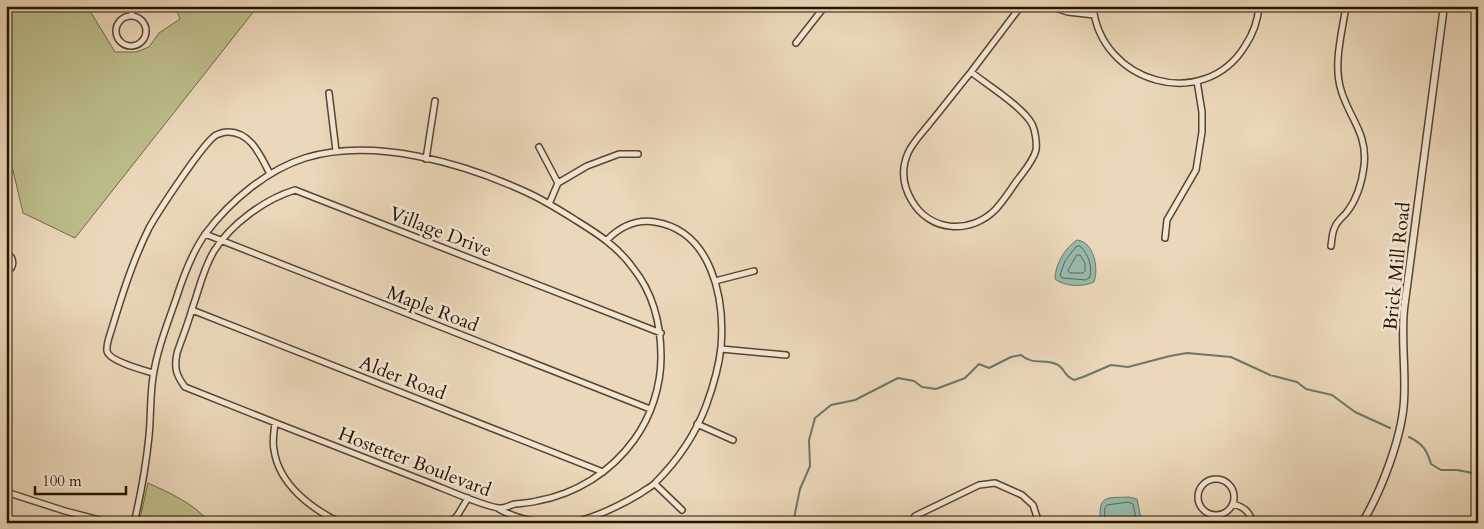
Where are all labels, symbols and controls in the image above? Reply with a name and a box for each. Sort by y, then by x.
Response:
street label: Village Drive [386,201,495,263]
street label: Brick Mill Road [1377,201,1417,332]
street label: Maple Road [383,279,482,338]
street label: Alder Road [356,350,450,406]
street label: Hostetter Boulevard [334,421,495,503]
scale bar [35,464,126,496]
text: 100 m [42,471,82,491]

